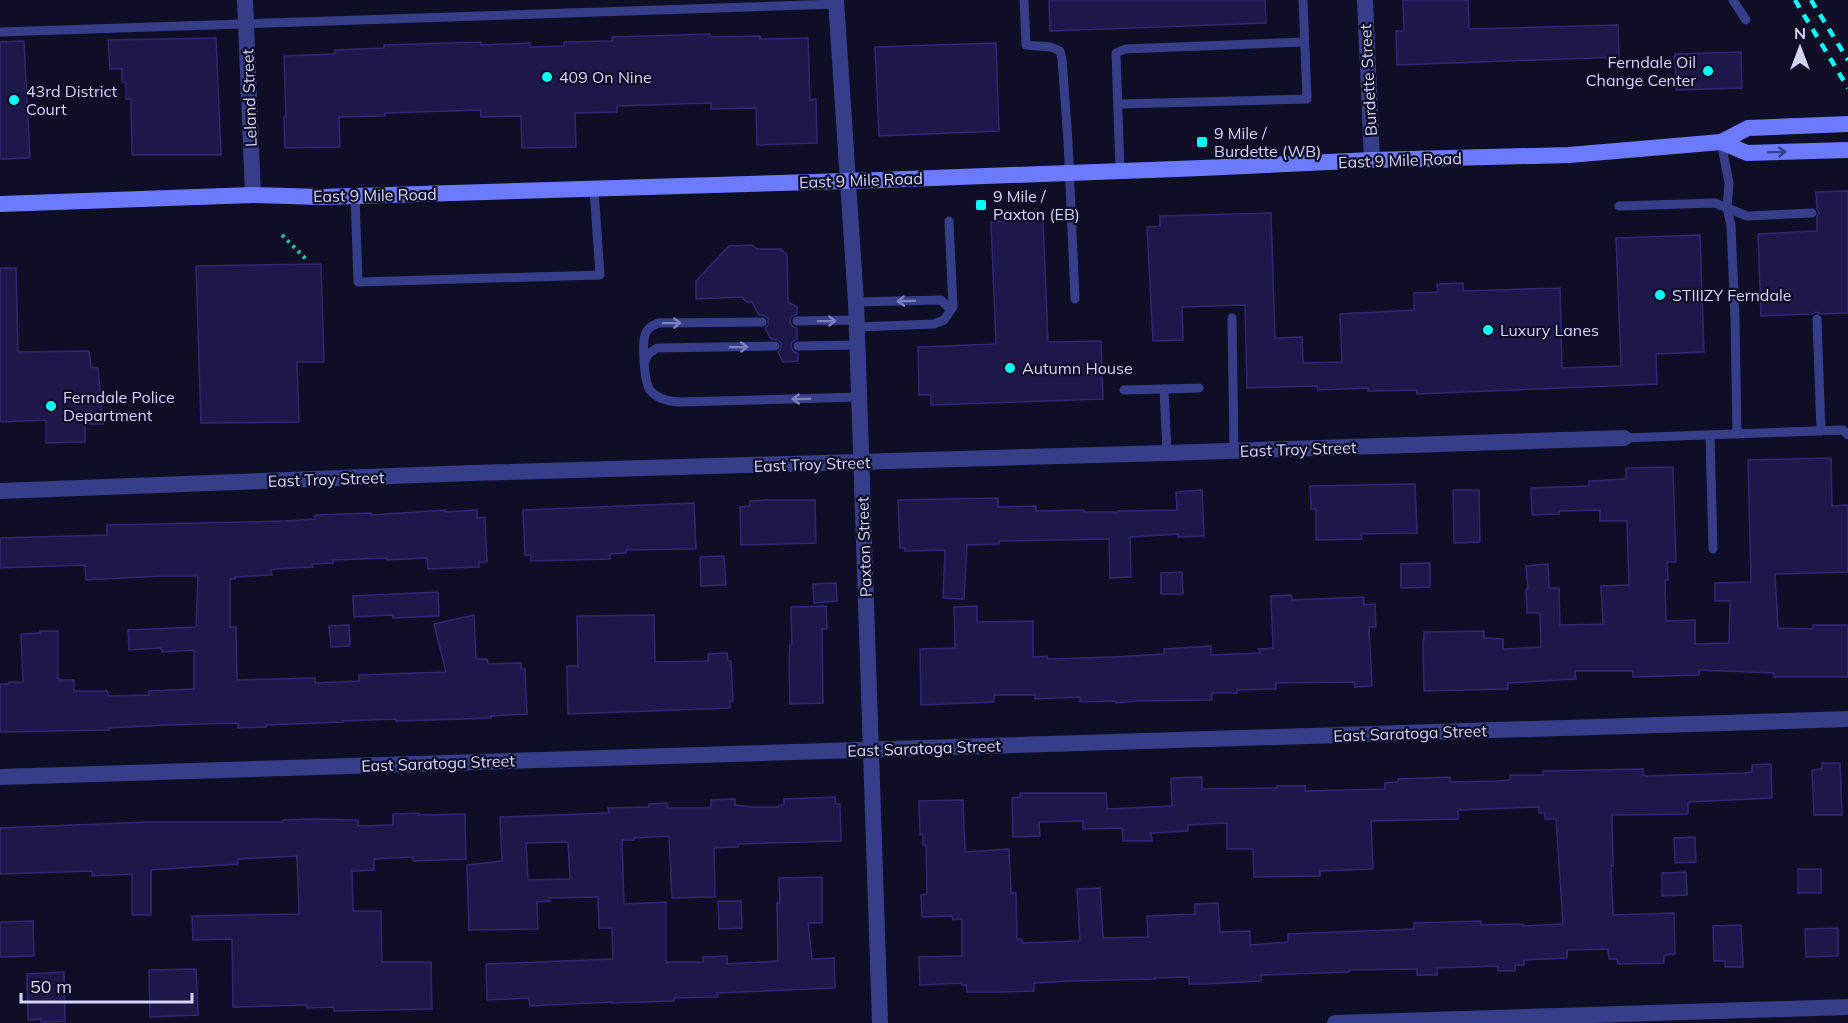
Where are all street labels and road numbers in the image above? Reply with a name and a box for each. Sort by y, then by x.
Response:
street label: Burdette Street [1355,23,1381,137]
street label: Leland Street [237,48,261,147]
street label: East 9 Mile Road [1338,148,1462,172]
street label: East 9 Mile Road [799,168,923,192]
street label: East 9 Mile Road [313,184,437,206]
street label: East Troy Street [1239,437,1357,461]
street label: East Troy Street [753,452,871,476]
street label: East Troy Street [267,467,385,491]
street label: Paxton Street [852,496,876,598]
street label: East Saratoga Street [1333,720,1488,746]
street label: East Saratoga Street [847,735,1002,761]
street label: East Saratoga Street [361,750,516,776]

